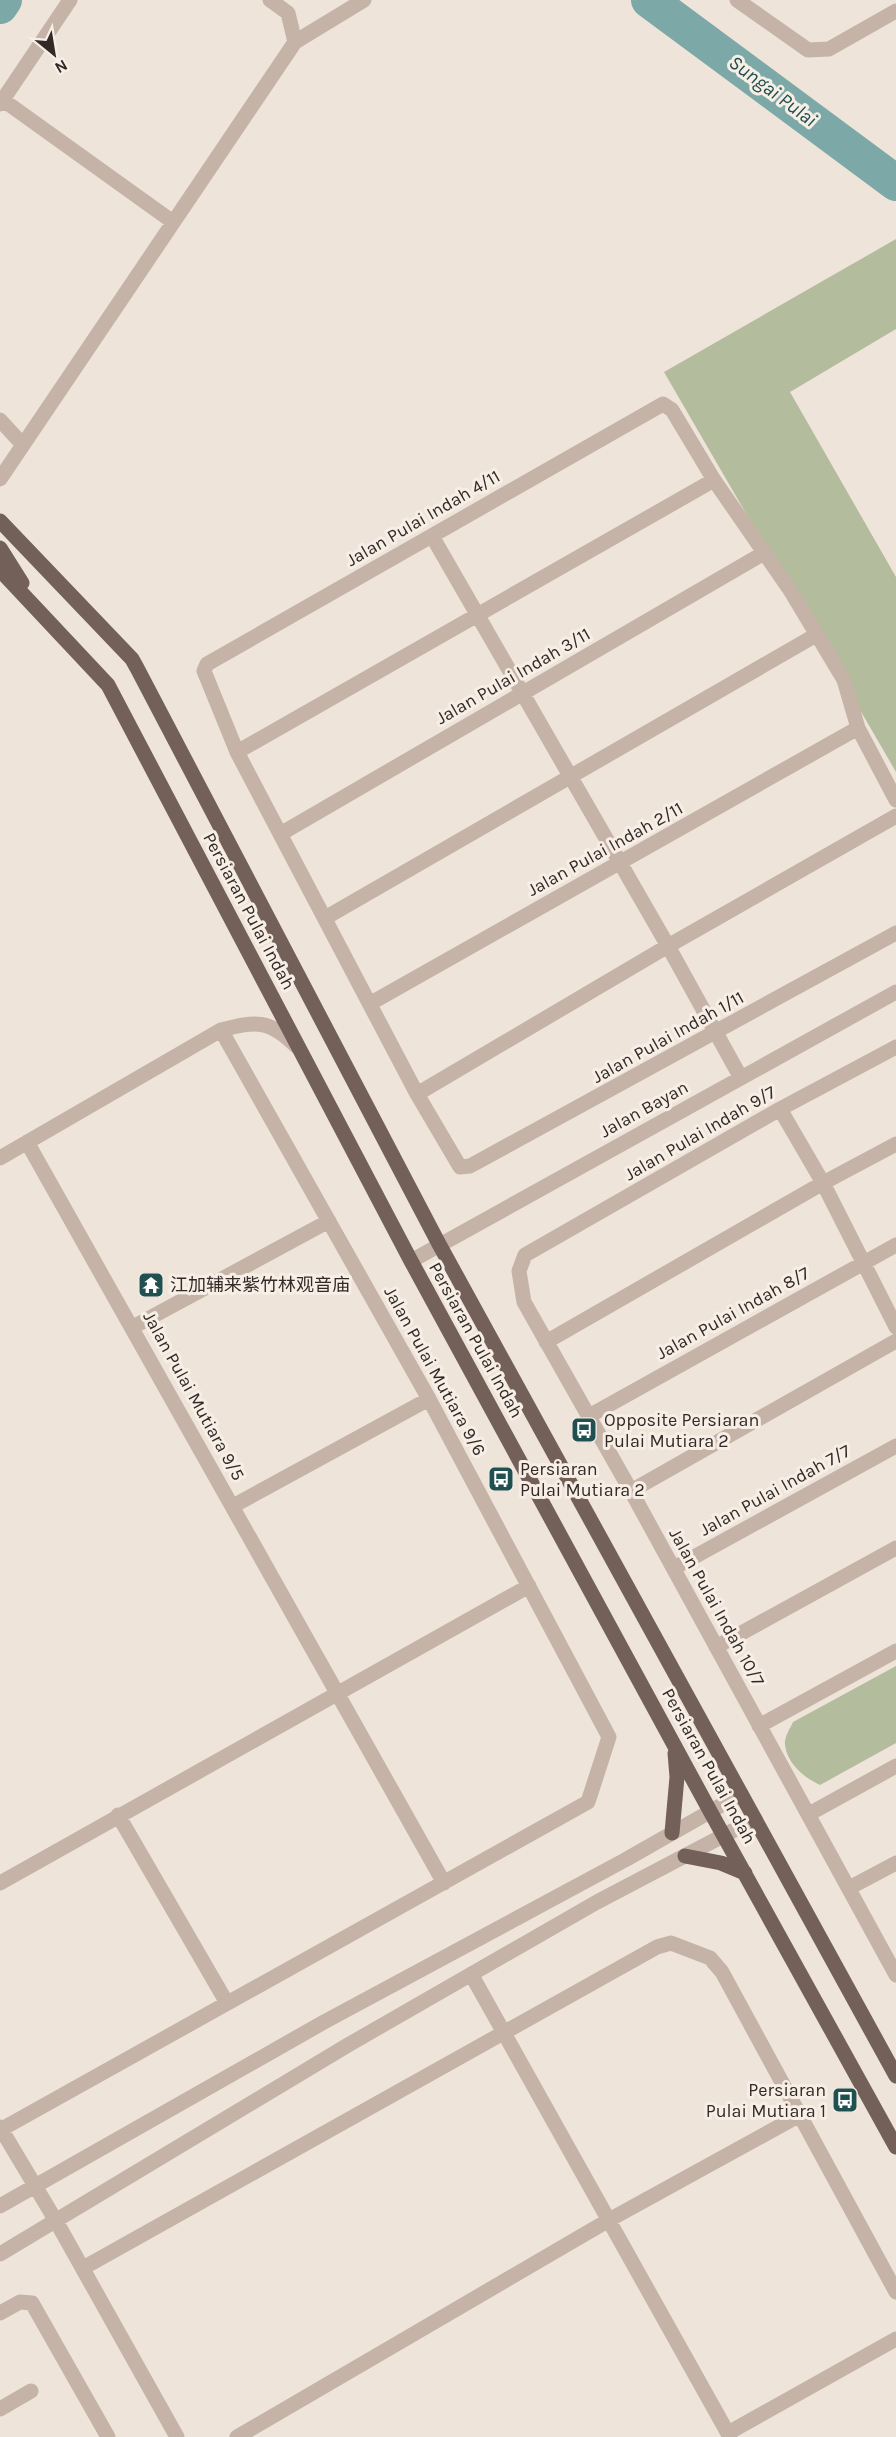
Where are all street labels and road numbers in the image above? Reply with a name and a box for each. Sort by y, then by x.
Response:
street label: Jalan Pulai Indah 4/11 [342,465,504,571]
street label: Jalan Pulai Indah 3/11 [432,623,594,729]
street label: Jalan Pulai Indah 2/11 [523,797,687,901]
street label: Persiaran Pulai Indah [198,829,300,993]
street label: Jalan Pulai Indah 1/11 [588,986,748,1088]
street label: Jalan Bayan [596,1076,692,1142]
street label: Jalan Pulai Indah 9/7 [620,1080,780,1185]
street label: Persiaran Pulai Indah [424,1258,528,1422]
street label: Jalan Pulai Indah 8/7 [653,1262,814,1364]
street label: Jalan Pulai Mutiara 9/6 [379,1283,491,1459]
street label: Jalan Pulai Mutiara 9/5 [138,1308,250,1484]
street label: Jalan Pulai Indah 7/7 [696,1439,855,1541]
street label: Jalan Pulai Indah 10/7 [664,1524,770,1690]
street label: Persiaran Pulai Indah [657,1684,761,1848]

